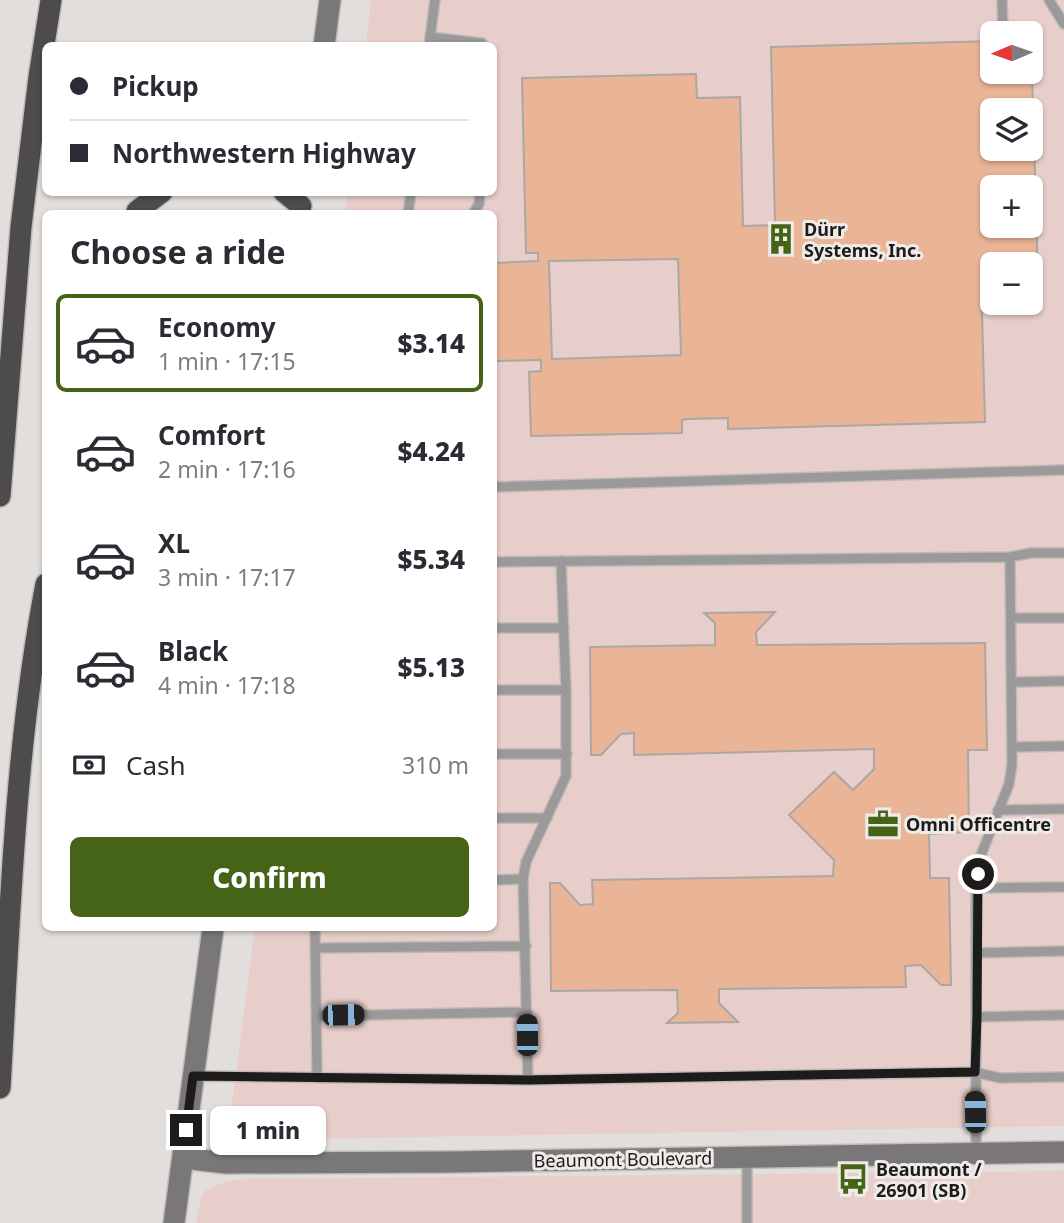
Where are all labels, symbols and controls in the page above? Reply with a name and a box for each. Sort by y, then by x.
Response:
north arrow [980,21,1043,84]
map controls [980,21,1043,315]
text: Pickup [112,68,199,104]
button: layers [980,98,1043,161]
text: Northwestern Highway [112,135,416,171]
button: + [980,175,1043,238]
place label: Dürr Systems, Inc. [804,217,921,262]
building icon: Dürr Systems, Inc. [764,222,798,256]
text: Choose a ride [70,230,286,273]
button: − [980,252,1043,315]
text: Economy [158,309,276,345]
icon: car [74,312,137,375]
text: $3.14 [398,325,465,361]
text: 1 min · 17:15 [158,345,296,377]
text: Comfort [158,417,266,453]
icon: car [74,420,137,483]
text: $4.24 [398,433,465,469]
text: 2 min · 17:16 [158,453,296,485]
text: XL [158,525,190,561]
icon: car [74,528,137,591]
text: $5.34 [398,541,465,577]
text: 3 min · 17:17 [158,561,296,593]
text: Black [158,633,228,669]
icon: car [74,636,137,699]
text: $5.13 [398,649,465,685]
text: 4 min · 17:18 [158,669,296,701]
icon: cash [70,746,108,784]
text: Cash [126,747,186,783]
text: 310 m [402,749,469,781]
office icon: Omni Officentre [866,807,900,841]
place label: Omni Officentre [906,812,1051,836]
button: Confirm [70,837,469,917]
route start [962,858,994,890]
car [322,1004,365,1026]
car [517,1014,538,1056]
car [965,1091,986,1133]
callout: 1 min [210,1106,326,1154]
route end [170,1114,202,1146]
text: 1 min [236,1114,300,1146]
street label: Beaumont Boulevard [533,1145,713,1173]
place label: Beaumont / 26901 (SB) [876,1157,982,1202]
bus stop icon: Beaumont / 26901 (SB) [836,1162,870,1196]

